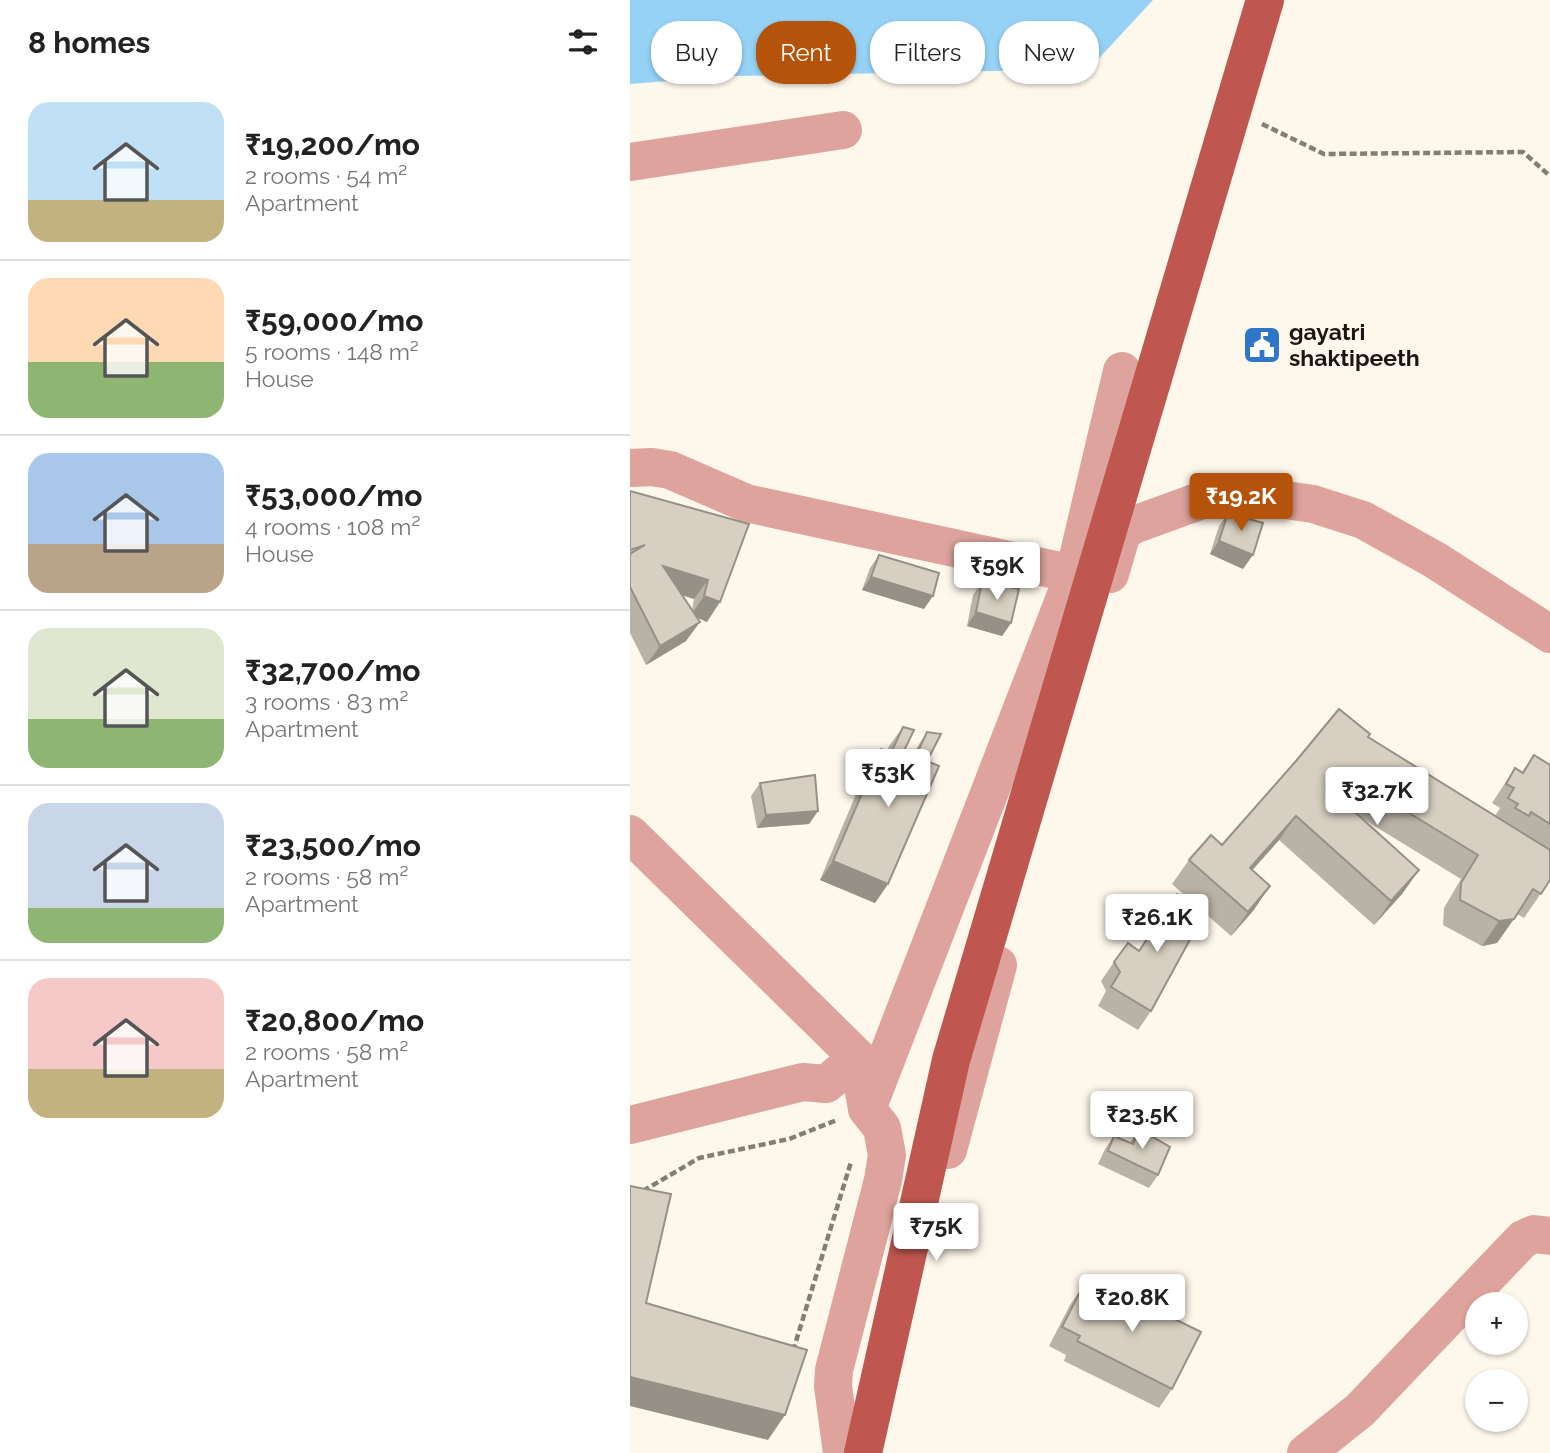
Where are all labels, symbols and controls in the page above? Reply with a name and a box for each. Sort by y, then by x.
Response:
chip: Buy [651,21,742,84]
chip: Rent [756,21,856,84]
chip: Filters [870,21,985,84]
chip: New [999,21,1099,84]
icon: filters [564,23,602,61]
text: 8 homes [28,25,150,60]
text: ₹19,200/mo [245,127,420,162]
icon: home [84,130,168,214]
text: 2 rooms · 54 m² [245,162,407,189]
text: Apartment [245,189,359,216]
text: ₹59,000/mo [245,303,423,338]
icon: home [84,306,168,390]
place label: gayatri shaktipeeth [1289,318,1420,371]
public building icon: gayatri shaktipeeth [1241,324,1283,366]
text: 5 rooms · 148 m² [245,338,419,365]
text: House [245,365,314,392]
pin: ₹19.2K [1184,474,1298,533]
text: ₹53,000/mo [245,478,422,513]
icon: home [84,481,168,565]
text: ₹19.2K [1206,482,1276,509]
text: 4 rooms · 108 m² [245,513,420,540]
text: House [245,540,314,567]
pin: ₹59K [956,542,1038,602]
text: ₹59K [970,551,1024,578]
text: ₹32,700/mo [245,653,421,688]
icon: home [84,656,168,740]
text: 3 rooms · 83 m² [245,688,408,715]
text: Apartment [245,715,359,742]
pin: ₹53K [847,750,929,809]
text: ₹53K [861,758,915,785]
pin: ₹32.7K [1320,768,1434,827]
text: ₹32.7K [1341,776,1413,803]
text: ₹23,500/mo [245,828,421,863]
icon: home [84,831,168,915]
text: 2 rooms · 58 m² [245,863,408,890]
text: Apartment [245,890,359,917]
pin: ₹26.1K [1100,894,1214,954]
text: ₹26.1K [1121,903,1193,930]
text: ₹20,800/mo [245,1003,424,1038]
icon: home [84,1006,168,1090]
text: 2 rooms · 58 m² [245,1038,408,1065]
text: Apartment [245,1065,359,1092]
pin: ₹23.5K [1085,1092,1199,1151]
text: ₹23.5K [1106,1100,1178,1127]
pin: ₹75K [895,1204,977,1263]
text: ₹75K [909,1212,963,1239]
pin: ₹20.8K [1075,1274,1189,1334]
text: ₹20.8K [1095,1283,1169,1310]
map controls [1465,1292,1528,1432]
button: + [1465,1292,1528,1355]
button: − [1465,1369,1528,1432]

